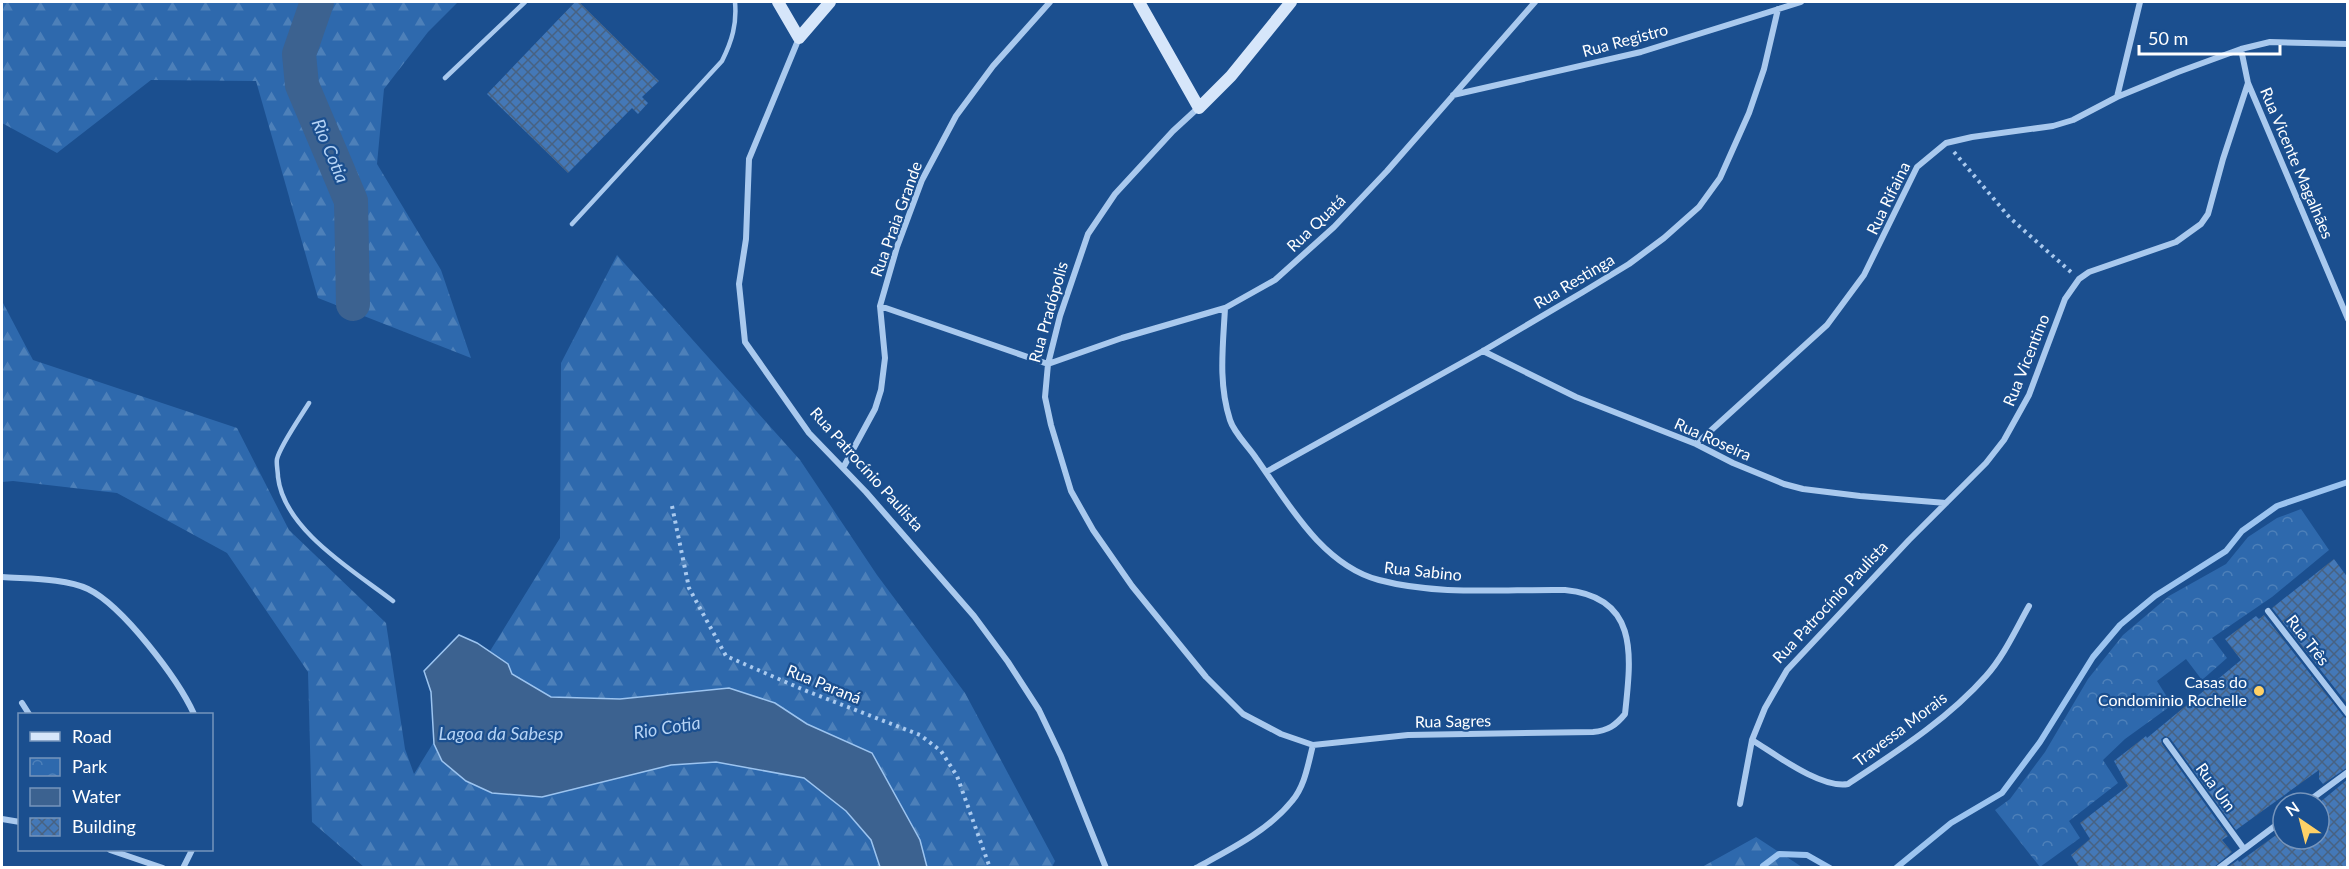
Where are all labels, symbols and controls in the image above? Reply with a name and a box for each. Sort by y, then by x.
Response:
scale bar [2139,18,2280,56]
street label: Rua Registro [1580,19,1670,60]
text: 50 m [2148,27,2188,49]
street label: Rua Vicente Magalhães [2257,84,2338,241]
water label: Rio Cotia [308,115,354,186]
street label: Rua Rifaina [1862,158,1913,237]
street label: Rua Praia Grande [866,159,925,279]
street label: Rua Quatá [1283,190,1349,255]
street label: Rua Restinga [1530,249,1617,312]
street label: Rua Pradópolis [1024,259,1071,365]
street label: Rua Vicentino [1998,311,2053,409]
street label: Rua Patrocínio Paulista [807,403,928,534]
street label: Rua Roseira [1672,413,1755,464]
street label: Rua Patrocínio Paulista [1768,537,1891,667]
street label: Rua Sabino [1383,557,1463,584]
street label: Rua Três [2283,611,2334,669]
street label: Rua Paraná [784,660,864,707]
place label: Casas do Condominio Rochelle [2098,672,2247,709]
marker: Casas do Condominio Rochelle [2252,684,2266,698]
street label: Travessa Morais [1849,687,1950,770]
street label: Rua Sagres [1415,710,1491,731]
water label: Rio Cotia [632,711,702,743]
legend [18,713,213,851]
water label: Lagoa da Sabesp [439,722,563,744]
text: Road [72,725,112,747]
text: Park [72,755,108,777]
street label: Rua Um [2192,759,2240,815]
text: Water [72,785,121,807]
north arrow [2271,791,2331,851]
text: N [2282,797,2303,820]
text: Building [72,815,136,837]

